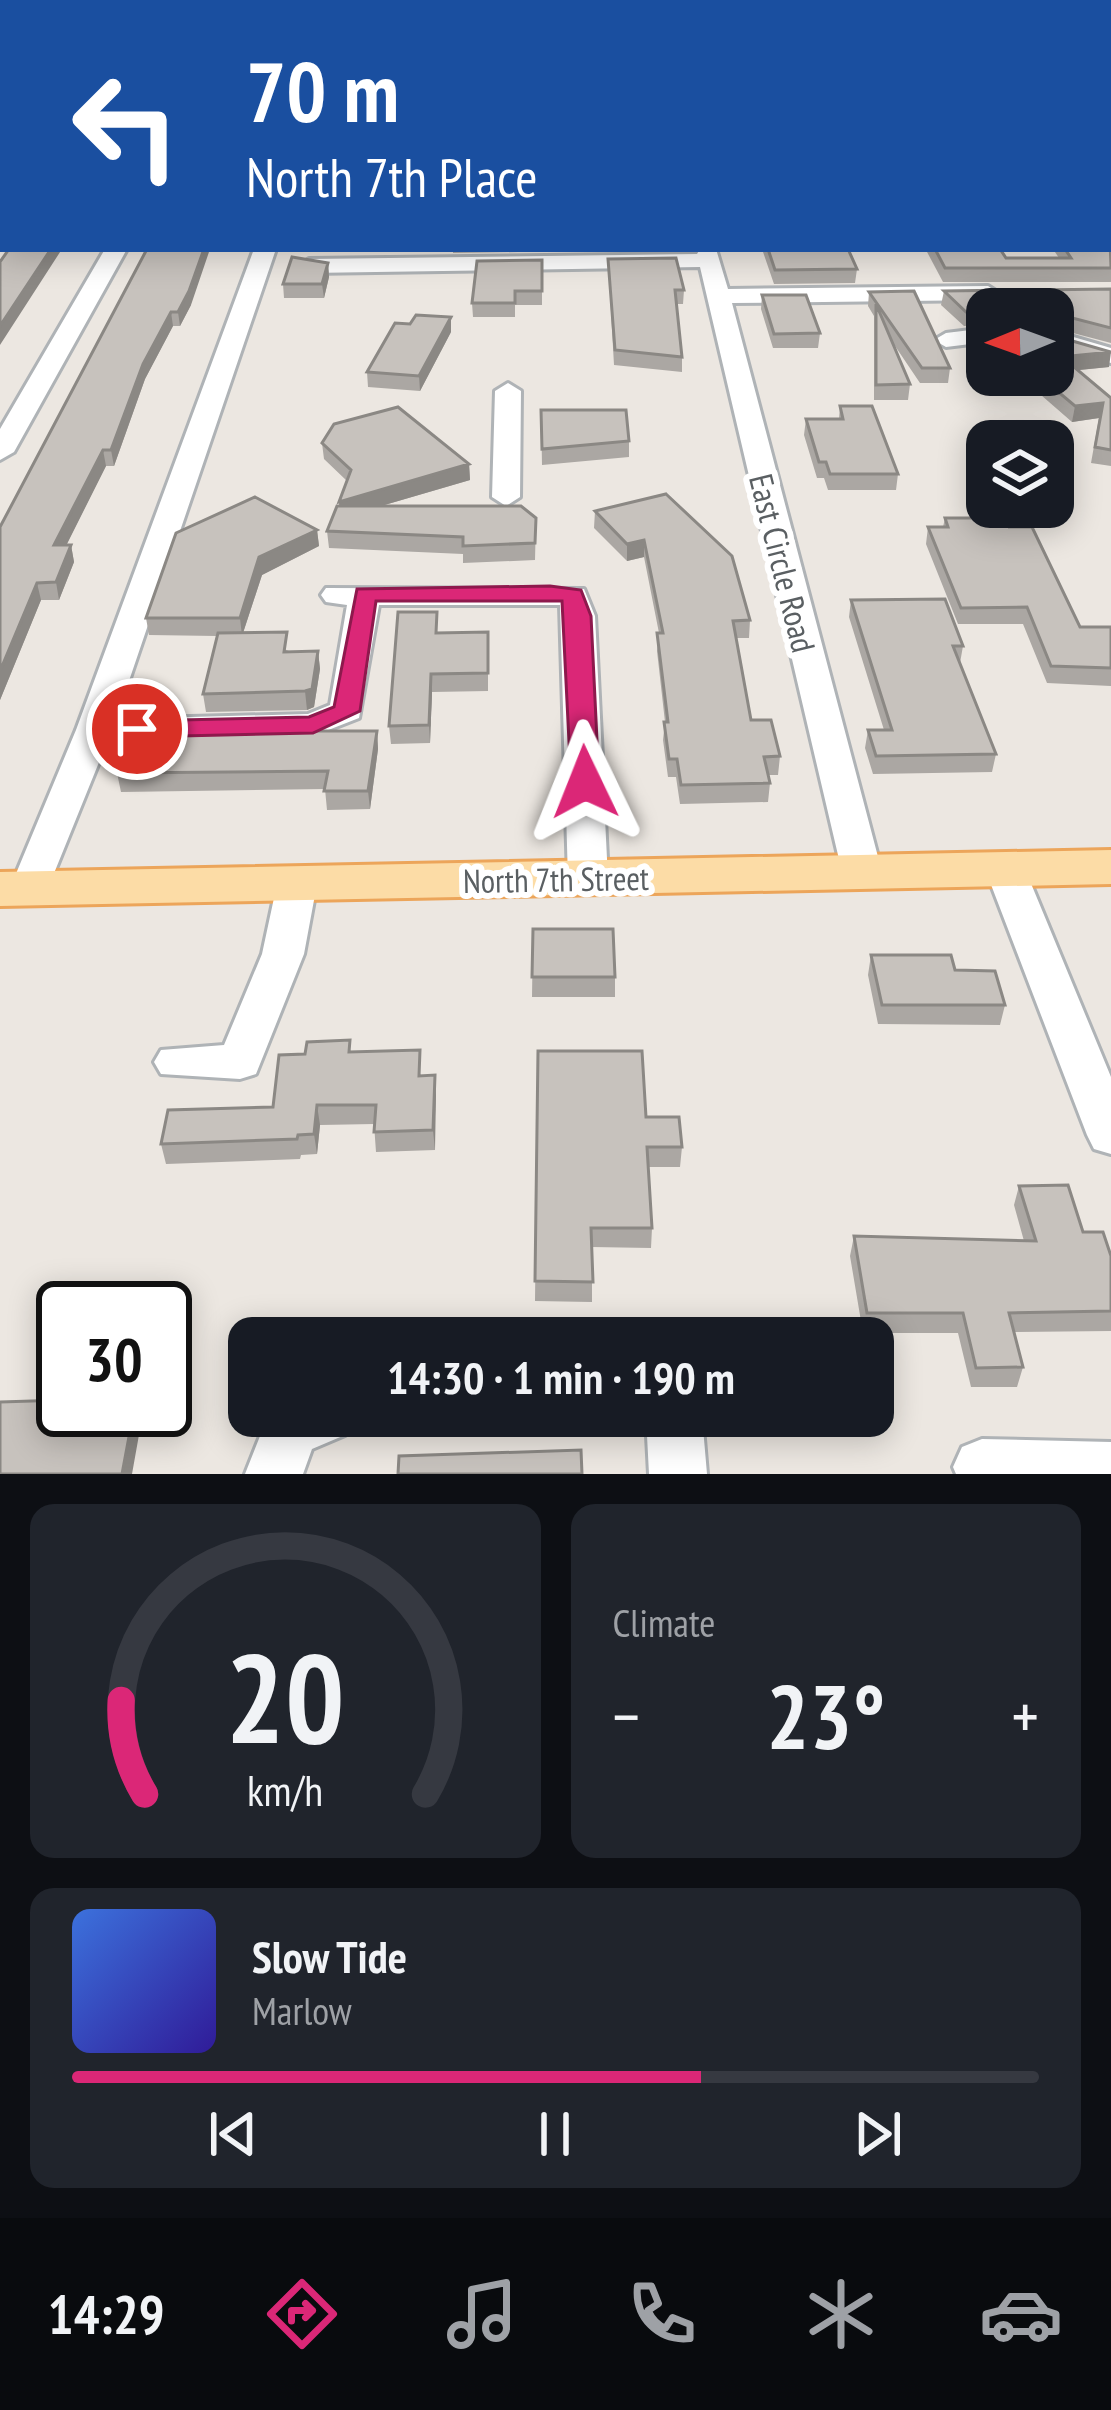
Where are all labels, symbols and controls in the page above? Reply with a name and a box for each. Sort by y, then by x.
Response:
text: 70 m [246,36,399,145]
icon: left [48,48,204,204]
text: North 7th Place [246,142,538,212]
north arrow [966,288,1074,396]
map controls [966,288,1074,528]
button: layers [966,420,1074,528]
street label: East Circle Road [740,469,826,657]
pin [86,678,188,780]
icon: arrive [104,696,170,762]
position arrow [522,719,648,845]
street label: North 7th Street [463,856,649,902]
speed limit sign: 30 [36,1281,192,1437]
text: 14:30 · 1 min · 190 m [387,1348,735,1406]
text: Climate [613,1597,715,1648]
text: 20 [226,1616,345,1777]
text: 23° [766,1657,885,1774]
text: − [613,1673,640,1758]
text: + [1012,1673,1039,1758]
text: km/h [247,1762,323,1818]
text: Slow Tide [252,1927,407,1985]
text: Marlow [252,1985,352,2036]
icon: previous [200,2101,266,2167]
icon: pause [522,2101,588,2167]
icon: next [845,2101,911,2167]
icon: directions [260,2272,344,2356]
icon: music [440,2272,524,2356]
icon: phone [620,2272,704,2356]
icon: climate [799,2272,883,2356]
icon: car [979,2272,1063,2356]
text: 14:29 [48,2279,165,2349]

